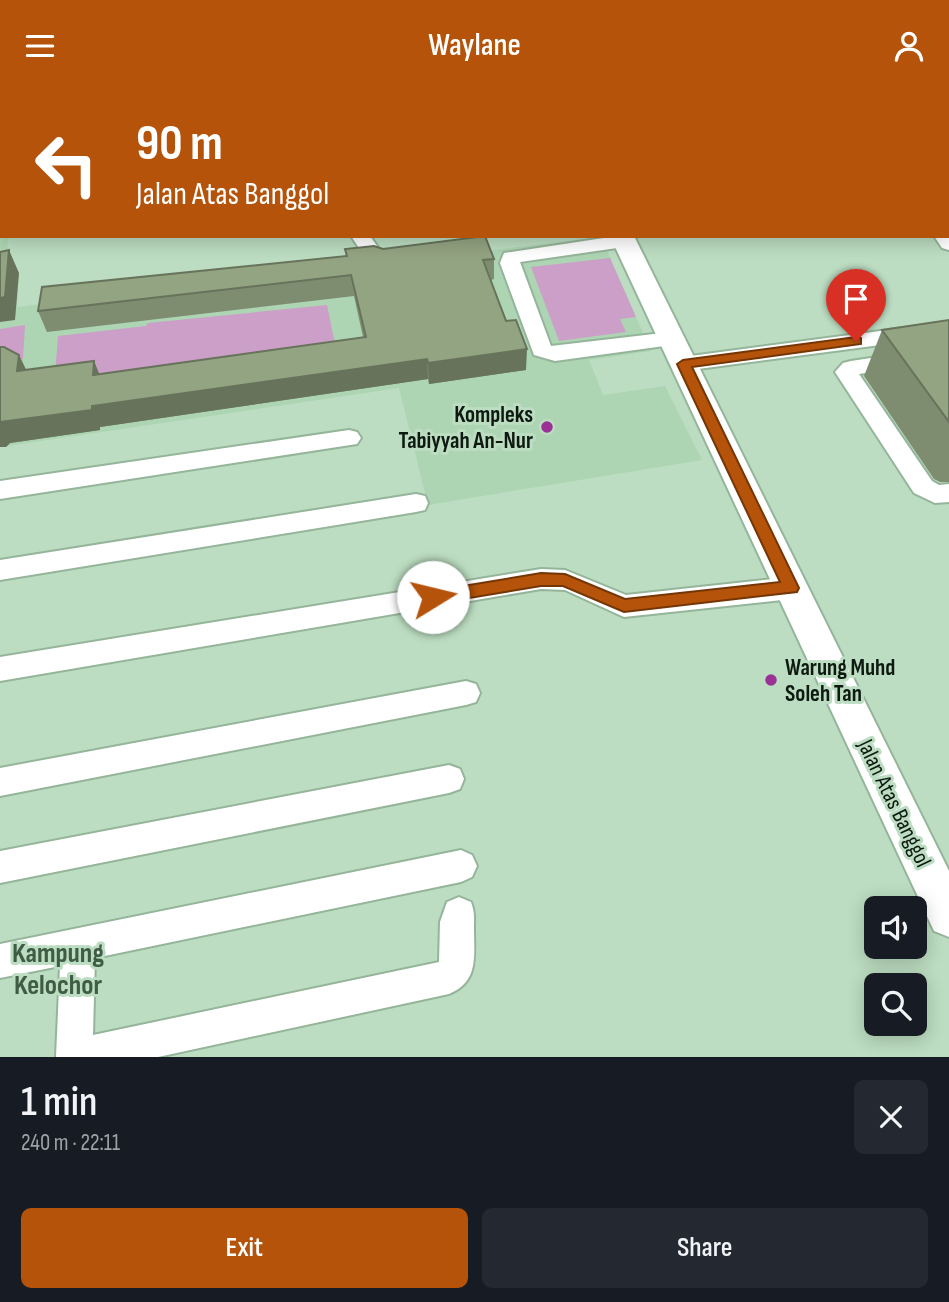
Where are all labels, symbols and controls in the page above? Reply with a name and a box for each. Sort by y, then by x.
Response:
text: Waylane [428,26,521,65]
icon: menu [21,27,59,65]
icon: person [890,27,928,65]
text: 90 m [136,115,223,174]
icon: left [21,119,112,210]
text: Jalan Atas Banggol [136,175,329,214]
pin [826,269,886,341]
icon: arrive [837,280,875,318]
place label: Kompleks Tabiyyah An-Nur [399,401,533,455]
marker: Kompleks Tabiyyah An-Nur [539,419,555,435]
position arrow [396,560,470,634]
place label: Warung Muhd Soleh Tan [785,654,895,708]
marker: Warung Muhd Soleh Tan [763,672,779,688]
street label: Jalan Atas Banggol [851,734,937,872]
map controls [864,896,927,1036]
button: sound [864,896,927,959]
district label: Kampung Kelochor [12,937,104,1002]
button: search [864,973,927,1036]
text: 1 min [21,1077,97,1128]
button: close [854,1080,928,1154]
text: 240 m · 22:11 [21,1129,120,1157]
button: Exit [21,1208,468,1288]
button: Share [482,1208,928,1288]

